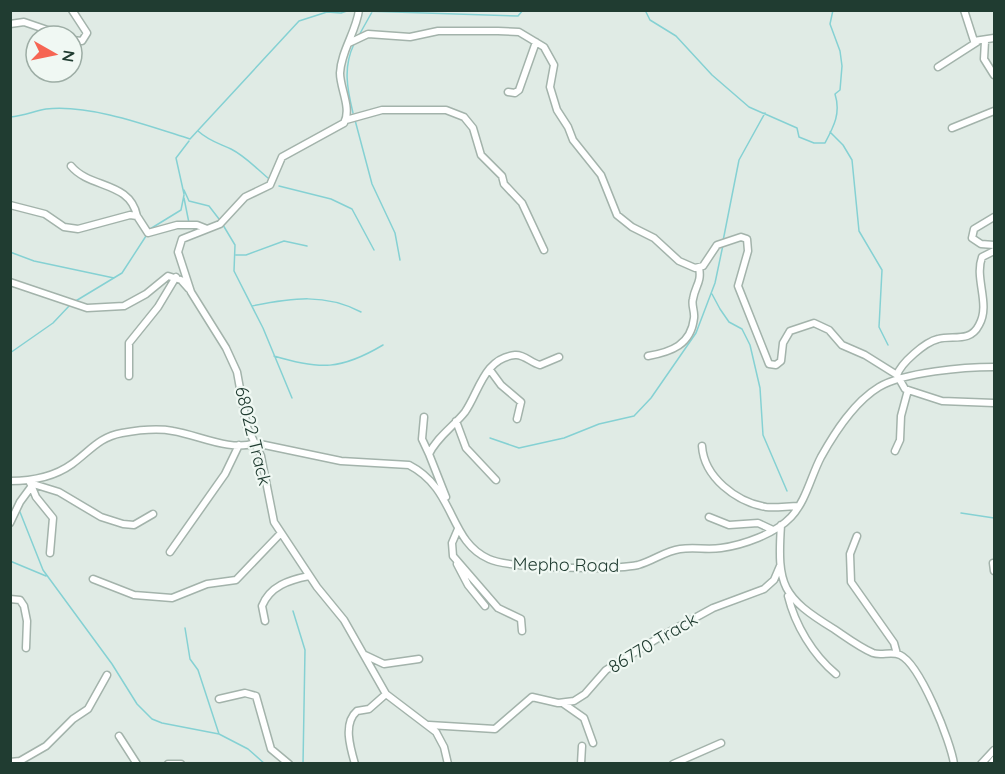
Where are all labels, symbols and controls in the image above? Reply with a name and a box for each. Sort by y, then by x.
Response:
north arrow [24,24,84,84]
text: N [58,49,80,64]
street label: 68022 Track [230,384,277,488]
street label: Mepho Road [512,552,620,577]
street label: 86770 Track [604,607,701,678]

